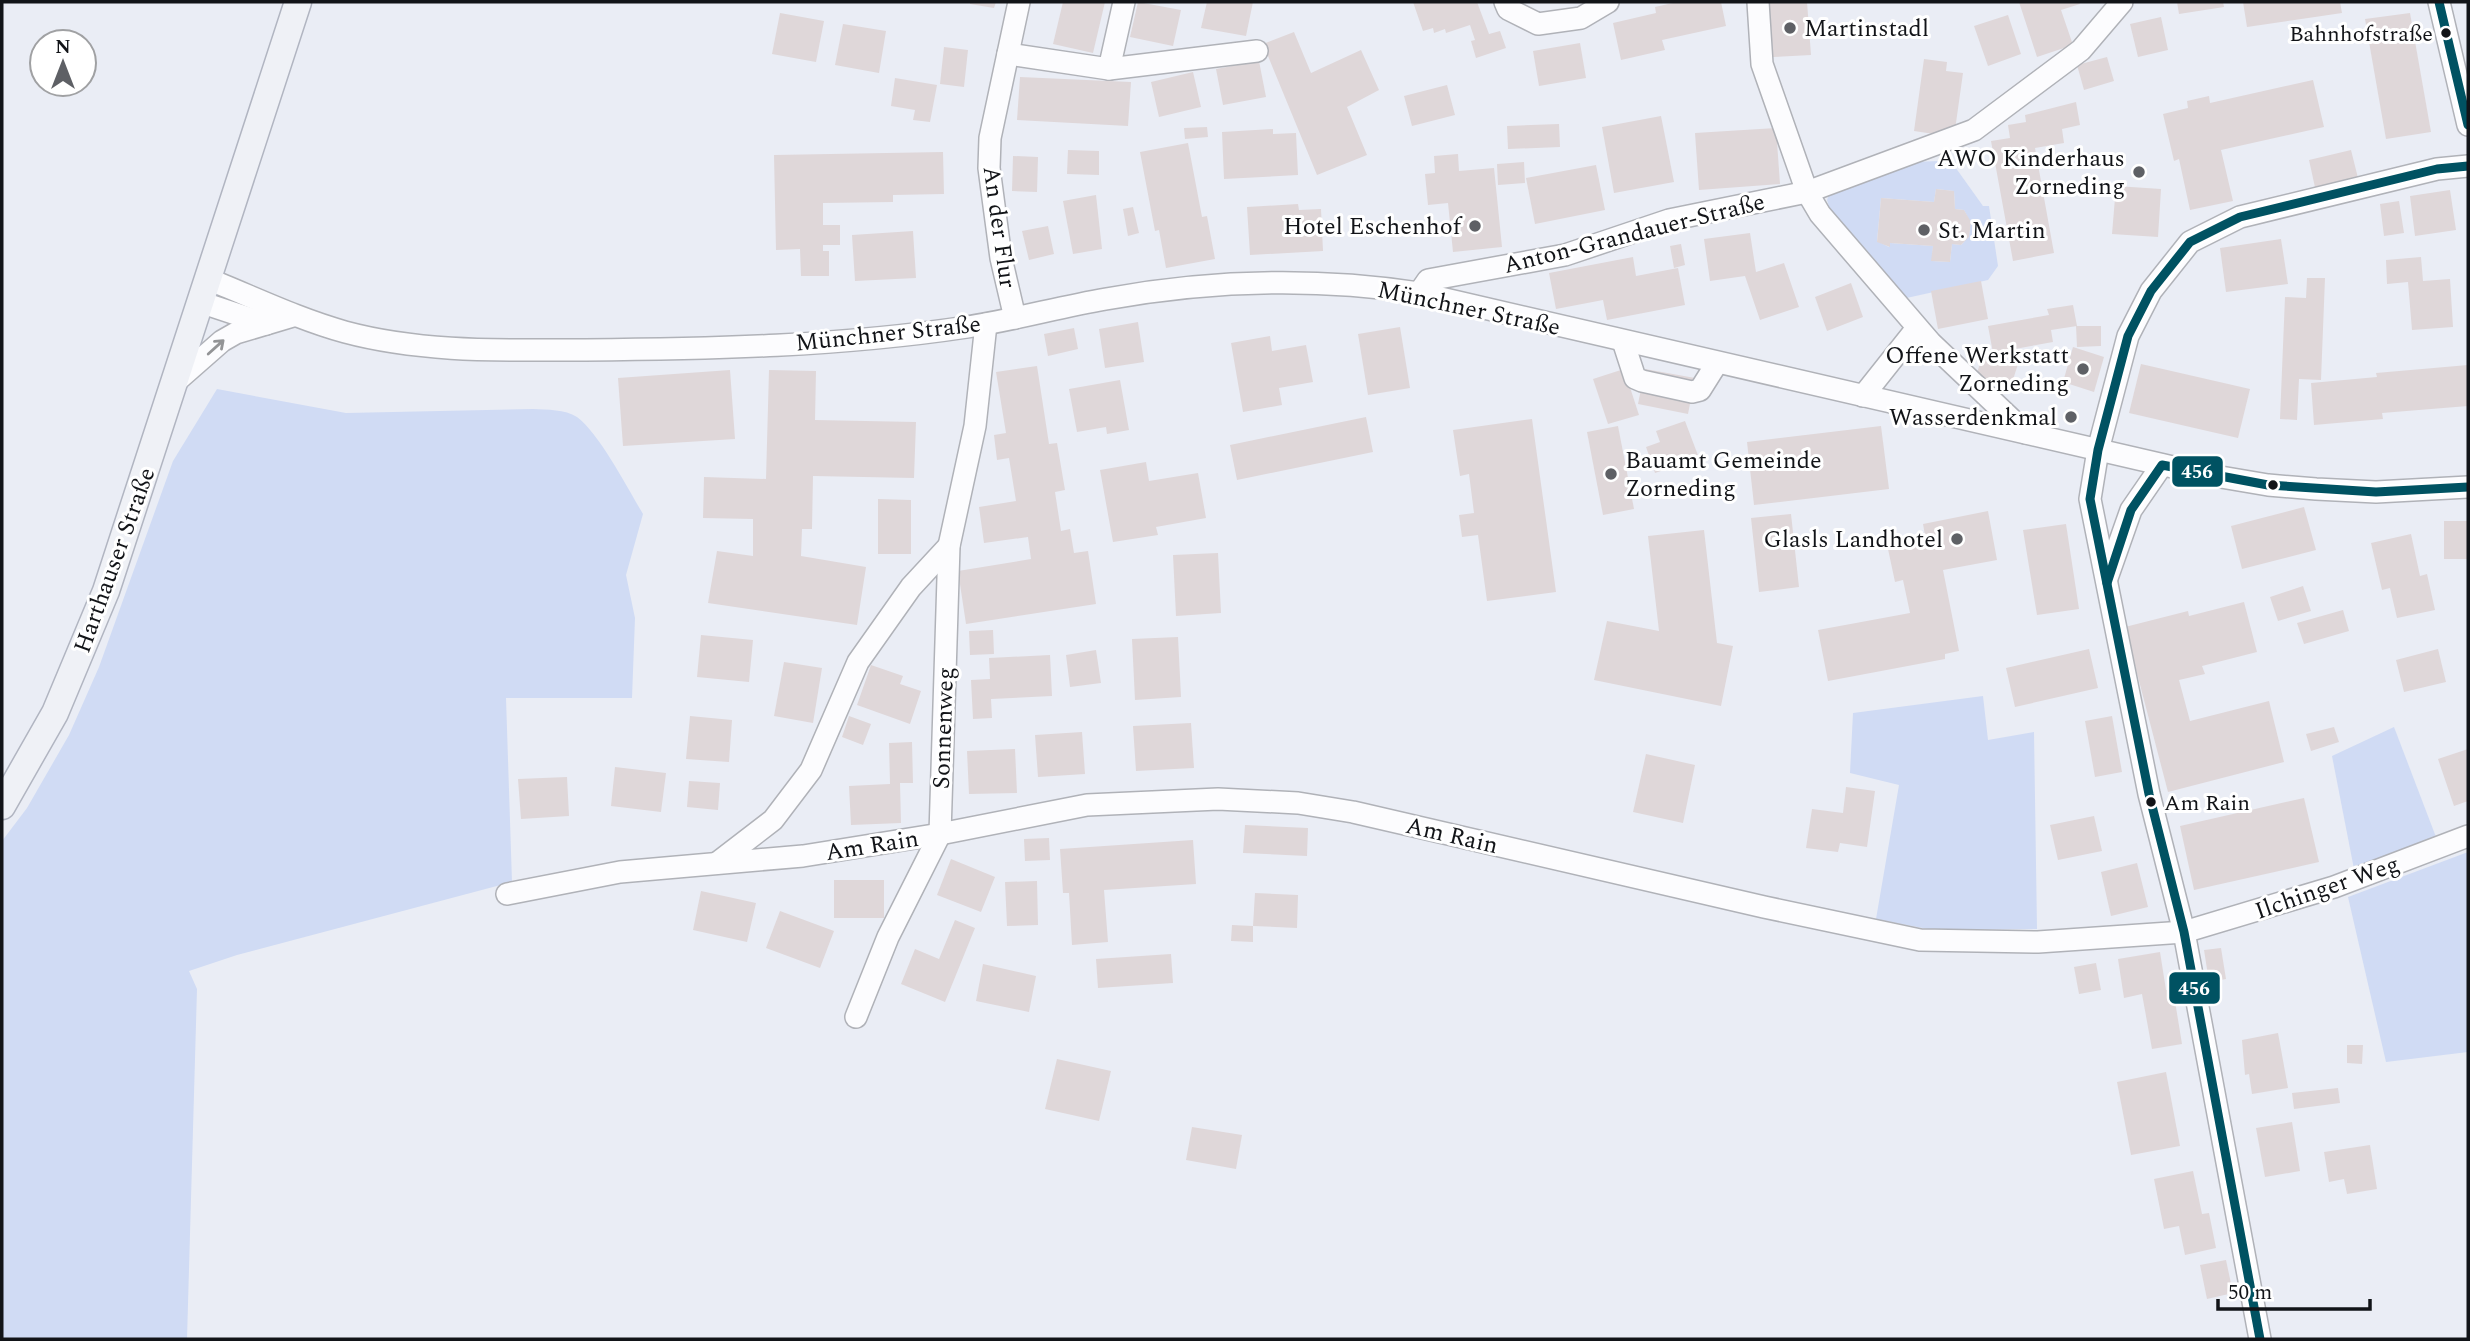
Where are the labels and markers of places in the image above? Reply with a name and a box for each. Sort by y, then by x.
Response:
place label: Martinstadl [1804,11,1929,47]
place label: Bahnhofstraße [2289,18,2433,51]
marker: Martinstadl [1782,20,1798,36]
marker: Bahnhofstraße [2439,26,2453,40]
place label: AWO Kinderhaus Zorneding [1937,141,2125,205]
marker: AWO Kinderhaus Zorneding [2131,164,2147,180]
place label: Hotel Eschenhof [1283,209,1463,245]
place label: St. Martin [1938,213,2046,249]
marker: Hotel Eschenhof [1467,218,1483,234]
marker: St. Martin [1916,222,1932,238]
place label: Offene Werkstatt Zorneding [1885,338,2069,402]
marker: Offene Werkstatt Zorneding [2075,361,2091,377]
place label: Wasserdenkmal [1889,400,2057,436]
marker: Wasserdenkmal [2063,409,2079,425]
place label: Bauamt Gemeinde Zorneding [1625,443,1822,507]
marker: Bauamt Gemeinde Zorneding [1603,466,1619,482]
unlabelled marker [2266,478,2280,492]
place label: Glasls Landhotel [1764,522,1943,558]
marker: Glasls Landhotel [1949,531,1965,547]
place label: Am Rain [2164,787,2250,820]
marker: Am Rain [2144,795,2158,809]

